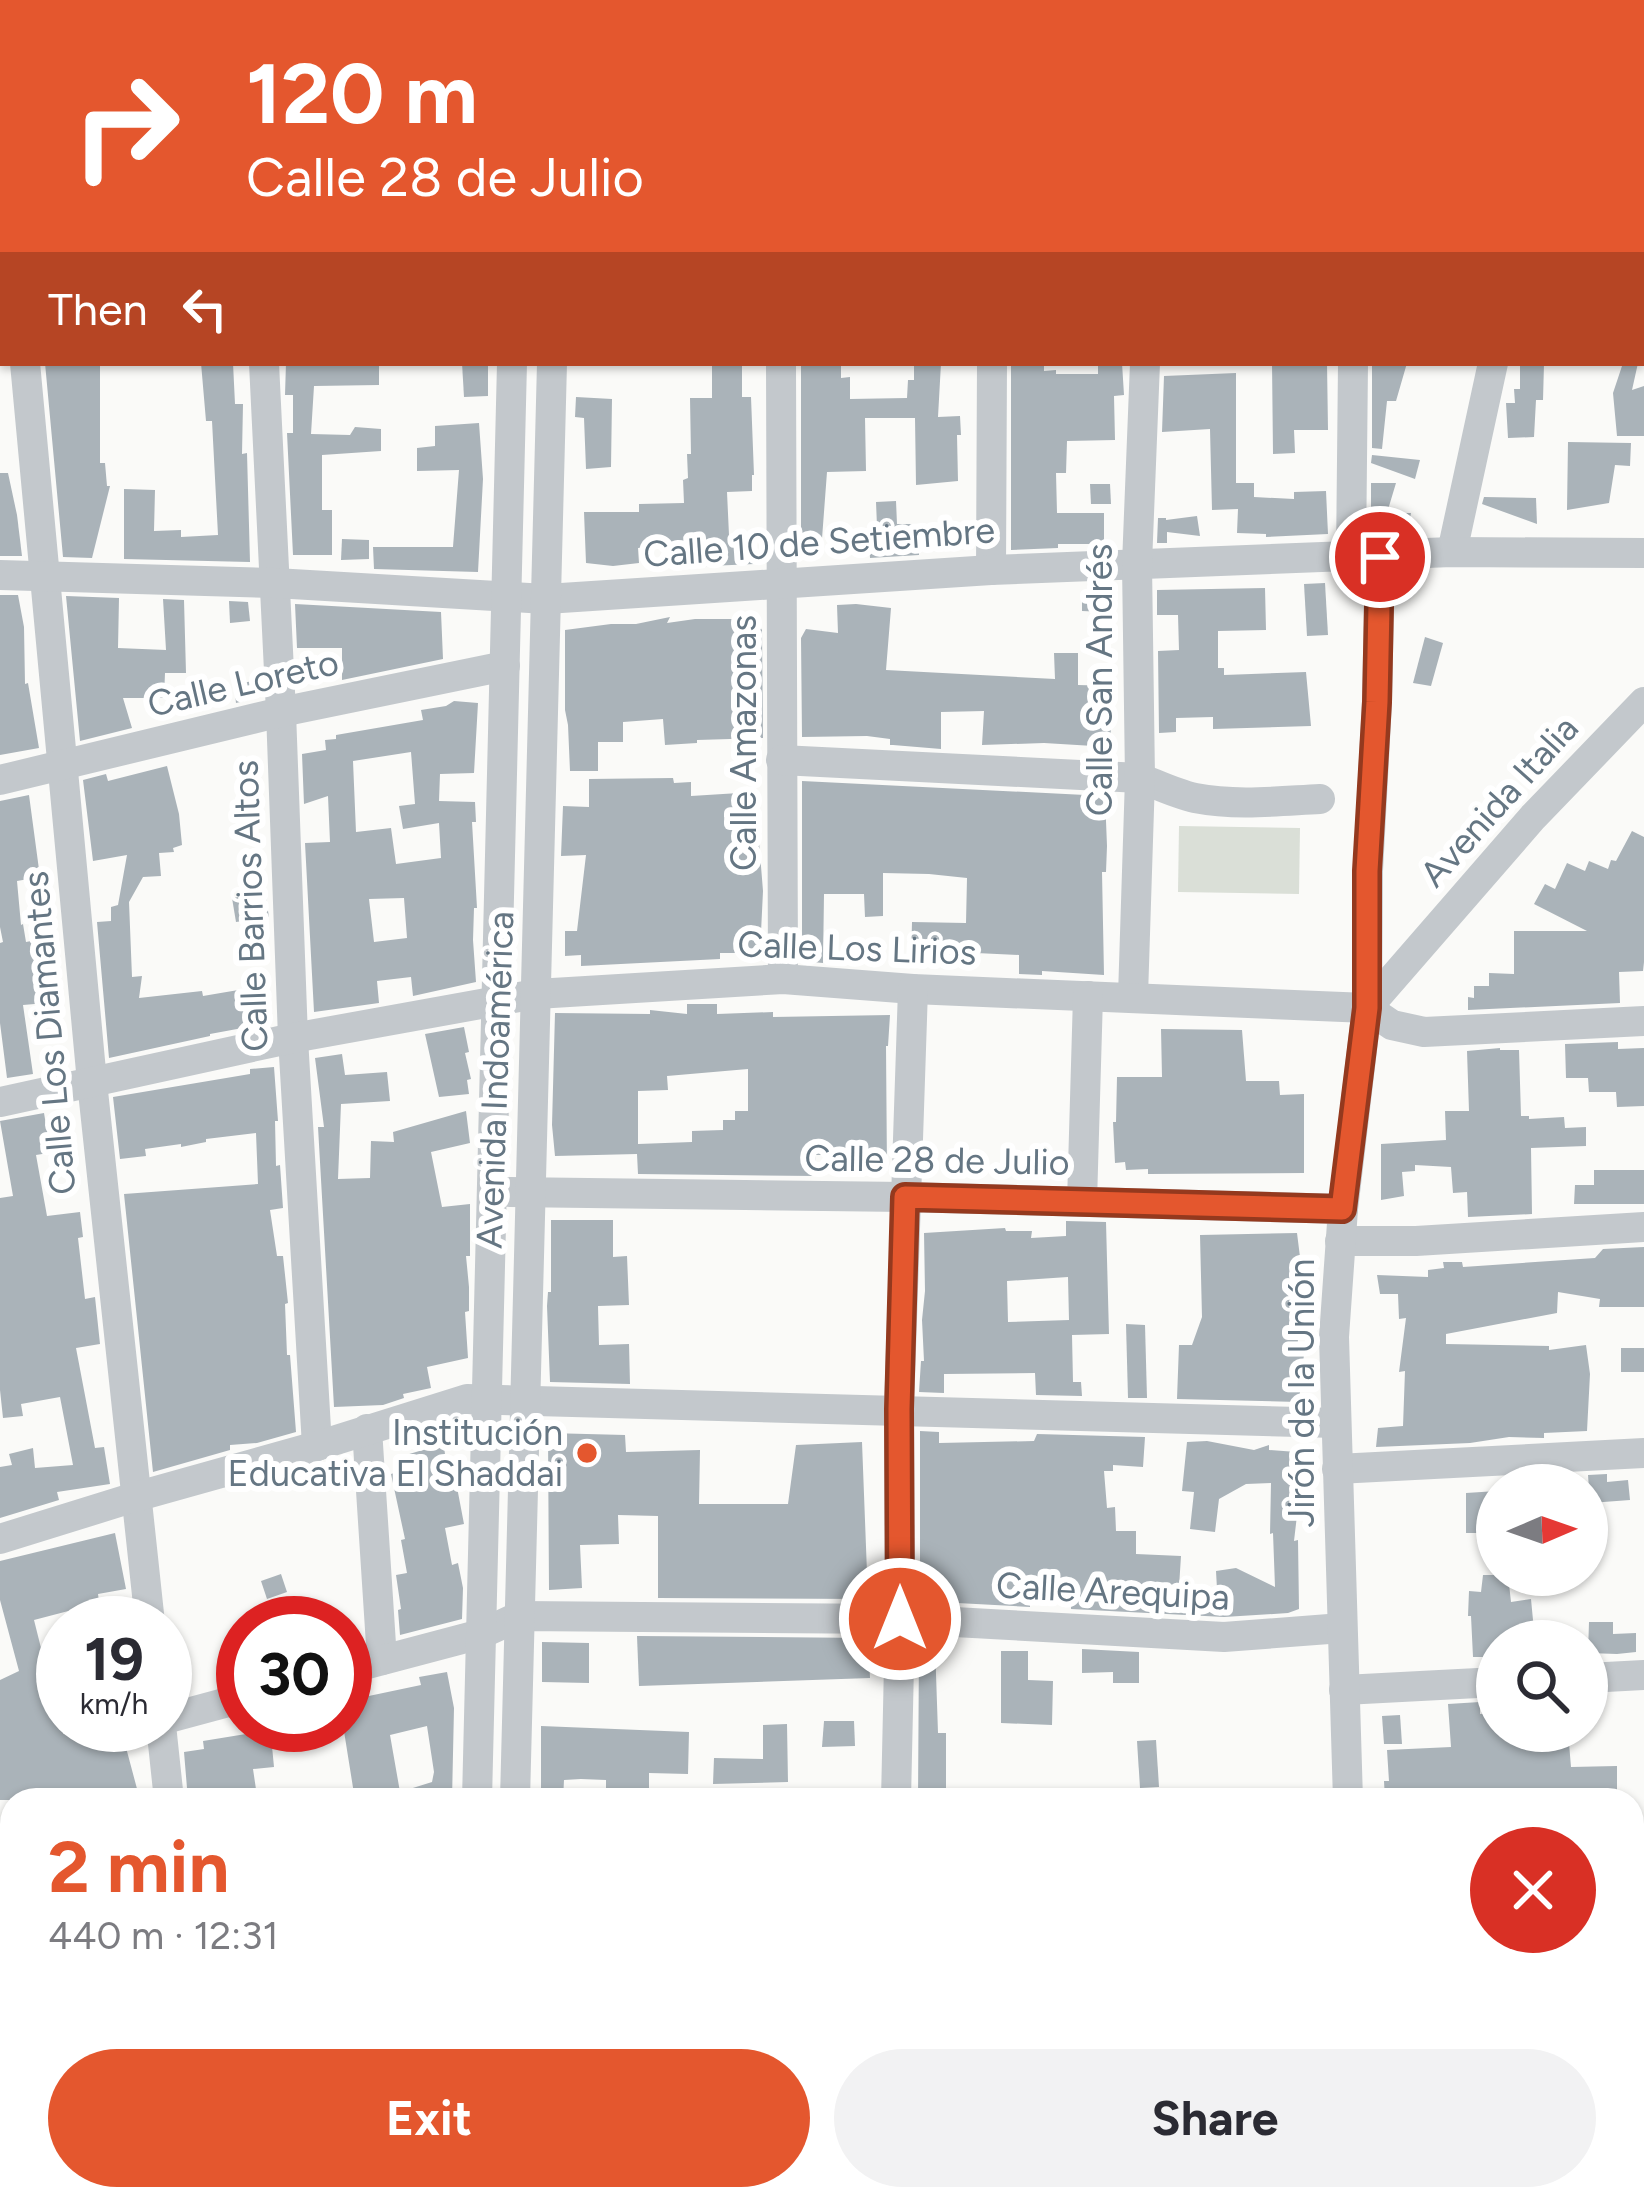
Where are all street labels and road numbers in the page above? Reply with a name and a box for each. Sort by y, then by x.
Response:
street label: Calle 10 de Setiembre [642,508,996,576]
street label: Calle San Andrés [1078,544,1121,816]
street label: Calle Amazonas [722,615,765,871]
street label: Calle Loreto [143,640,343,726]
street label: Avenida Italia [1411,707,1587,895]
street label: Calle Barrios Altos [223,759,277,1053]
street label: Calle Los Diamantes [13,869,85,1197]
street label: Avenida Indoamérica [468,911,522,1249]
street label: Calle Los Lirios [737,922,977,974]
street label: Calle 28 de Julio [804,1136,1070,1184]
street label: Jirón de la Unión [1280,1259,1323,1527]
street label: Calle Arequipa [995,1563,1231,1619]

